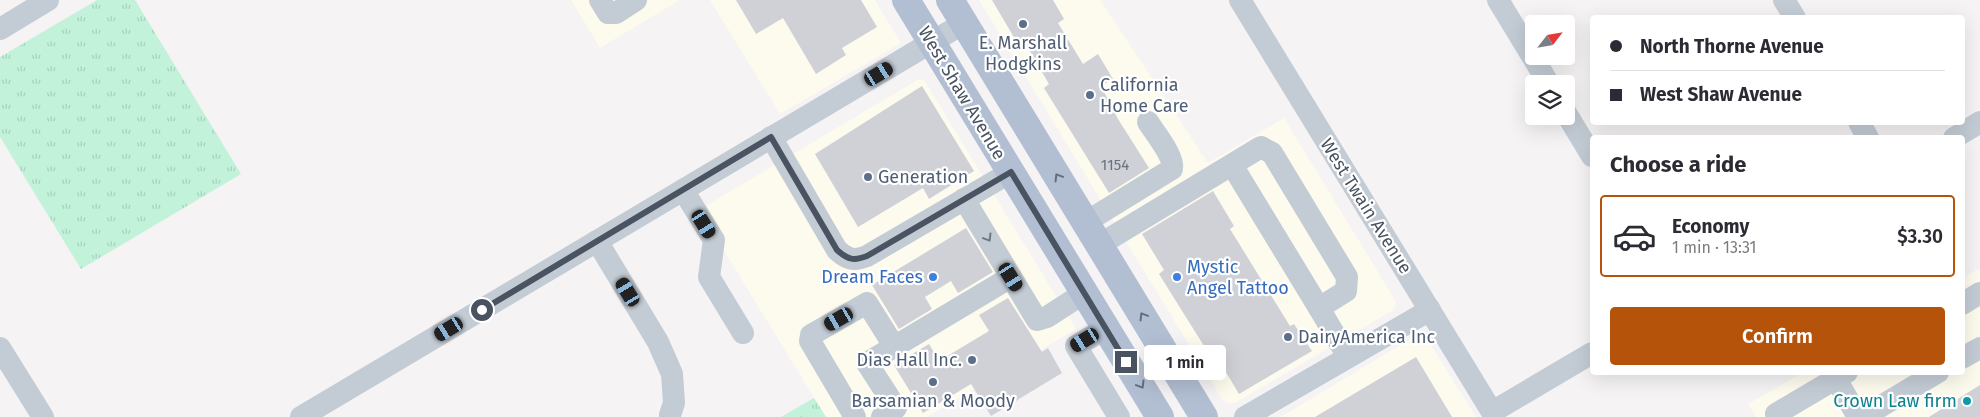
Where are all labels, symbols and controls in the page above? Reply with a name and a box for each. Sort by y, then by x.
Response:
north arrow [1525,15,1575,65]
map controls [1525,15,1575,125]
marker: E. Marshall Hodgkins [1017,18,1029,30]
street label: West Shaw Avenue [914,22,1010,164]
place label: E. Marshall Hodgkins [979,32,1067,75]
text: North Thorne Avenue [1640,35,1824,58]
car [862,60,895,88]
place label: California Home Care [1100,74,1189,117]
button: layers [1525,75,1575,125]
text: West Shaw Avenue [1640,83,1802,106]
marker: California Home Care [1084,89,1096,101]
street label: West Twain Avenue [1315,134,1417,278]
text: Choose a ride [1610,151,1746,178]
house number: 1154 [1101,156,1129,174]
place label: Generation [878,166,968,188]
marker: Generation [862,171,874,183]
one-way arrow [1055,173,1065,182]
car [689,207,718,241]
icon: car [1612,214,1657,259]
text: Economy [1672,215,1749,238]
text: $3.30 [1897,225,1943,248]
one-way arrow [981,233,991,242]
text: 1 min · 13:31 [1672,238,1757,257]
place label: Mystic Angel Tattoo [1187,256,1289,299]
car [996,260,1025,294]
place label: Dream Faces [821,266,923,288]
marker: Dream Faces [927,271,939,283]
marker: Mystic Angel Tattoo [1171,271,1183,283]
car [613,275,642,309]
route start [471,299,493,321]
car [822,305,855,333]
button: Confirm [1610,307,1945,365]
one-way arrow [1139,312,1149,321]
car [432,315,465,343]
car [1068,326,1101,354]
place label: DairyAmerica Inc [1298,326,1436,348]
marker: DairyAmerica Inc [1282,331,1294,343]
callout: 1 min [1144,344,1226,380]
place label: Dias Hall Inc. [856,349,962,371]
route end [1115,351,1137,373]
text: 1 min [1166,353,1204,372]
marker: Dias Hall Inc. [966,354,978,366]
marker: Barsamian & Moody [927,376,939,388]
one-way arrow [1134,380,1144,389]
place label: Barsamian & Moody [851,390,1015,412]
place label: Crown Law firm [1833,390,1957,412]
marker: Crown Law firm [1961,395,1973,407]

